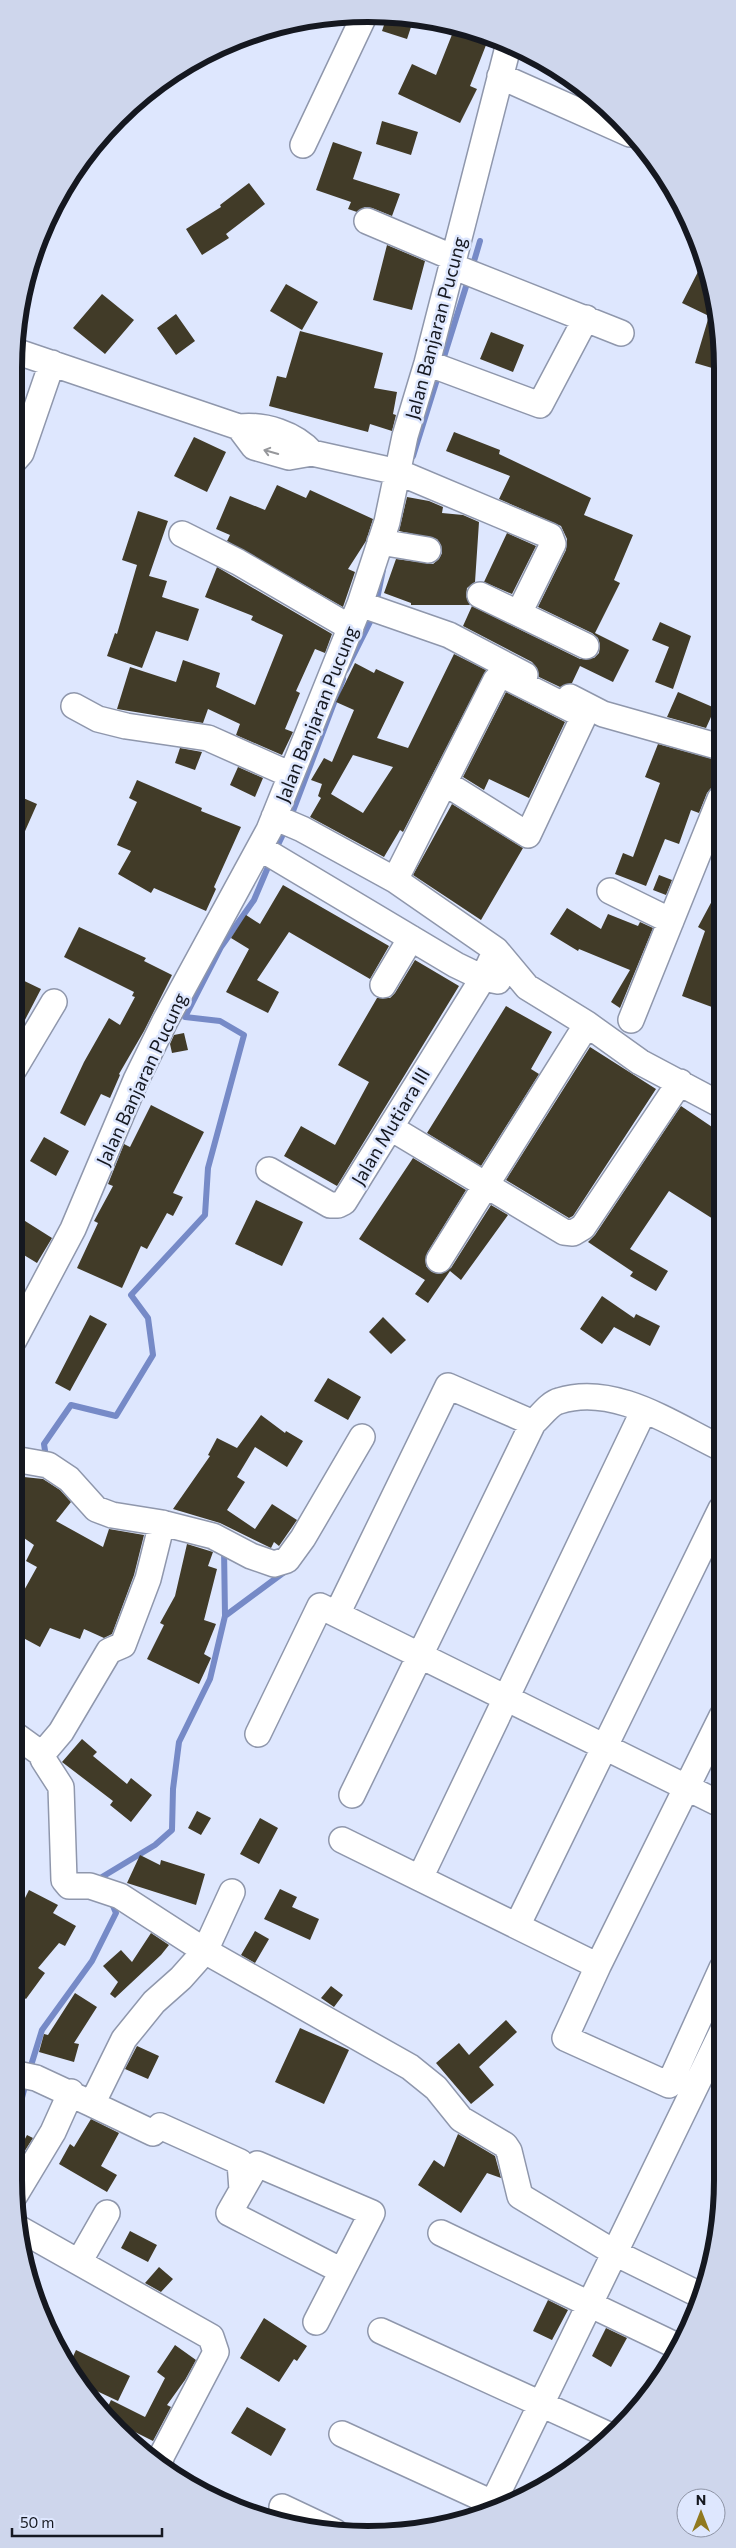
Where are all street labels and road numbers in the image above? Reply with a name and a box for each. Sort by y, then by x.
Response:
street label: Jalan Banjaran Pucung [400,234,470,422]
street label: Jalan Banjaran Pucung [270,622,362,806]
street label: Jalan Banjaran Pucung [91,989,191,1169]
street label: Jalan Mutiara III [346,1063,434,1189]

